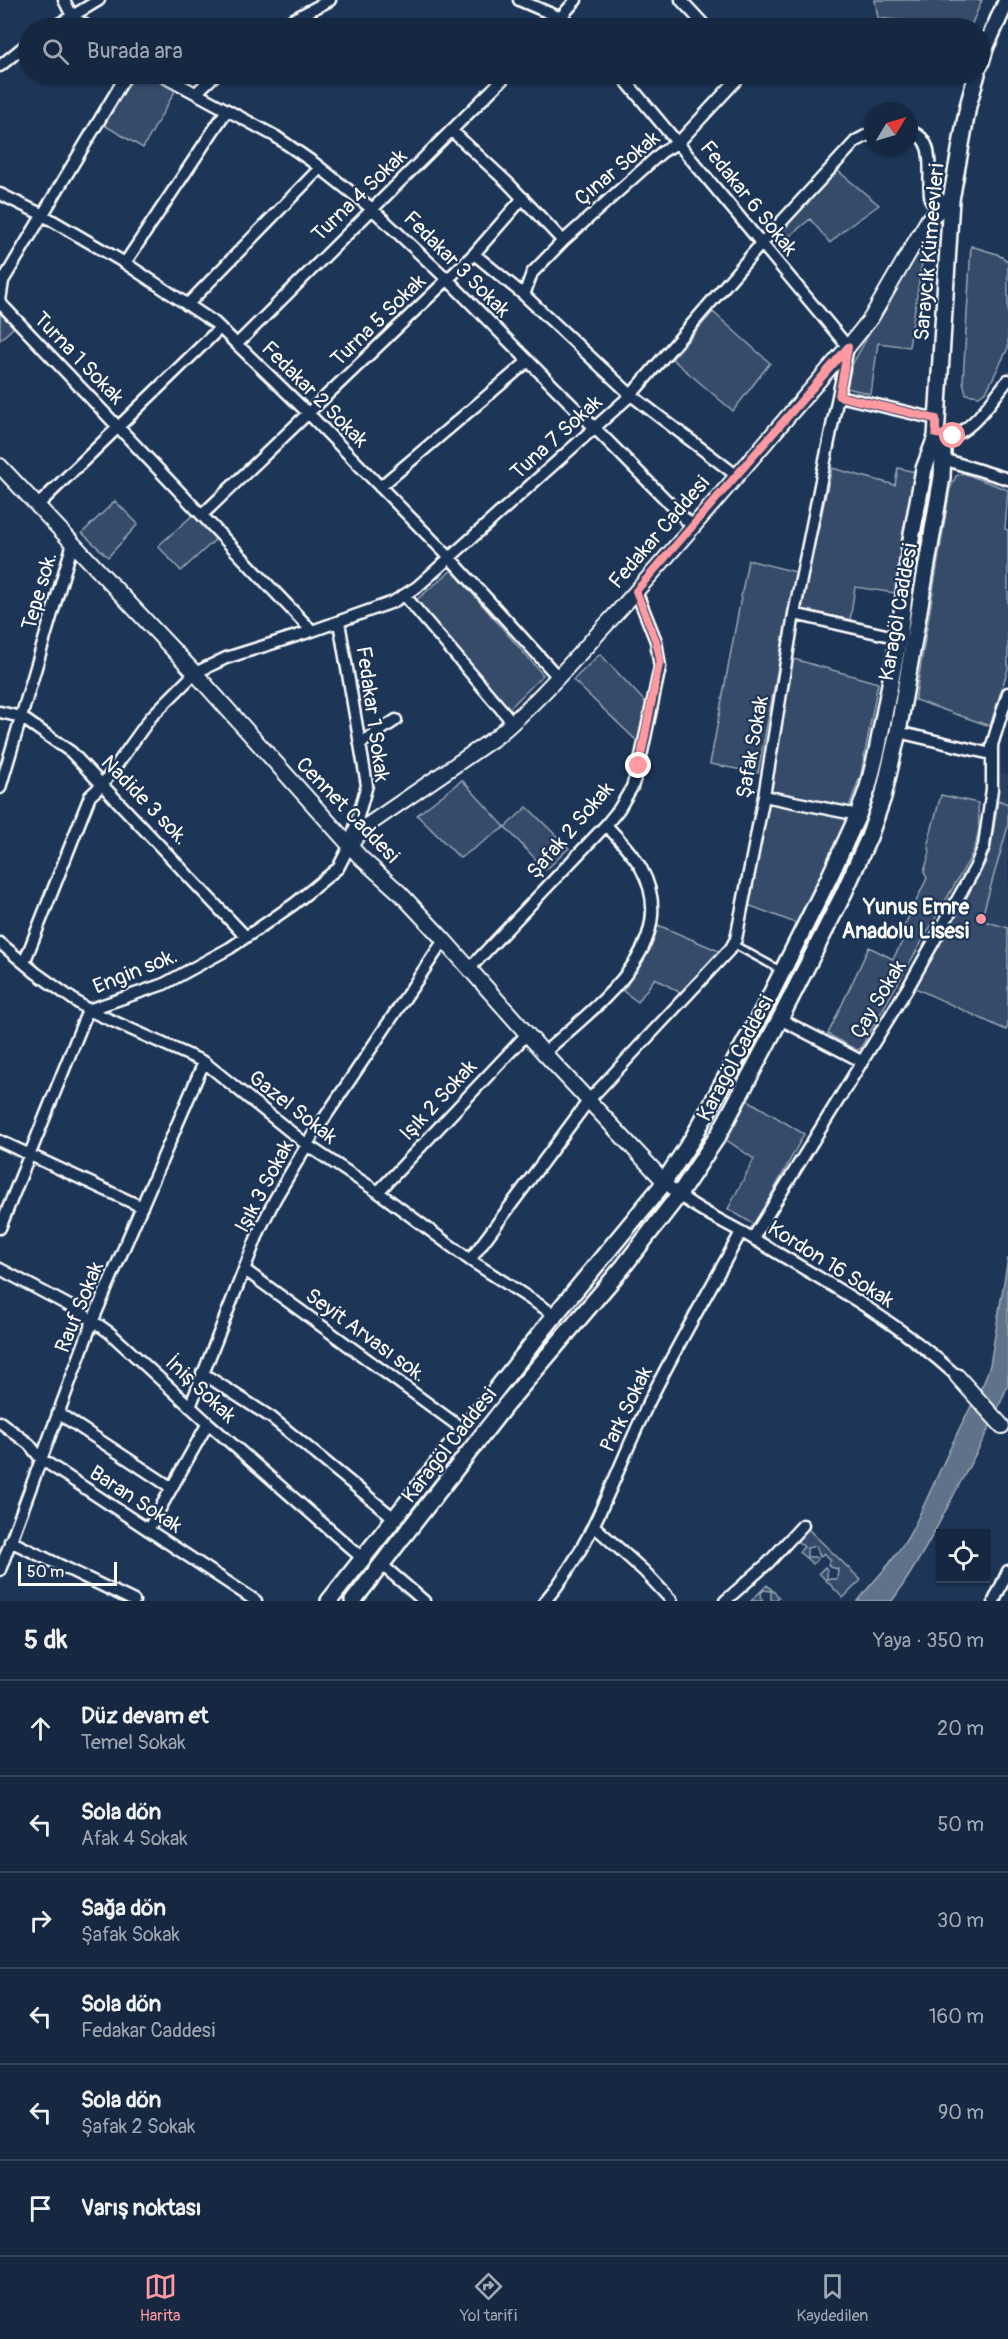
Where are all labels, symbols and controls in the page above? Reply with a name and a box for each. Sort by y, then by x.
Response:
search box [18,18,990,84]
icon: search [39,35,72,68]
text: Burada ara [87,37,183,65]
north arrow [864,102,918,156]
street label: Çınar Sokak [569,125,666,212]
street label: Fedakar 6 Sokak [694,135,803,262]
street label: Turna 4 Sokak [306,143,413,248]
street label: Saraycık Kümeevleri [908,162,951,342]
street label: Fedakar 3 Sokak [398,205,516,324]
street label: Turna 5 Sokak [325,268,432,372]
street label: Turna 1 Sokak [28,306,130,411]
street label: Fedakar 2 Sokak [256,335,374,454]
street label: Tuna 7 Sokak [505,389,608,486]
route start [939,422,965,448]
street label: Fedakar Caddesi [603,470,716,594]
street label: Karagöl Caddesi [873,541,924,683]
street label: Tepe sok. [16,549,63,633]
street label: Fedakar 1 Sokak [350,645,395,784]
street label: Şafak Sokak [730,693,775,801]
street label: Nadide 3 sok. [95,750,194,851]
street label: Cennet Caddesi [290,751,405,870]
route end [625,752,651,778]
street label: Şafak 2 Sokak [521,776,620,884]
place label: Yunus Emre Anadolu Lisesi [842,894,970,945]
marker: Yunus Emre Anadolu Lisesi [974,912,988,926]
street label: Engin sok. [89,942,181,1001]
street label: Çay Sokak [844,955,913,1044]
street label: Karagöl Caddesi [691,990,780,1126]
street label: Işık 2 Sokak [394,1054,483,1147]
street label: Gazel Sokak [243,1064,343,1151]
street label: Işık 3 Sokak [229,1135,300,1237]
street label: Kordon 16 Sokak [762,1215,899,1314]
street label: Rauf Sokak [49,1257,110,1357]
street label: Seyit Arvası sok. [300,1282,432,1388]
street label: İniş Sokak [160,1350,242,1429]
street label: Park Sokak [594,1362,659,1457]
street label: Karagöl Caddesi [396,1382,503,1509]
street label: Baran Sokak [84,1459,188,1540]
map controls [936,1529,990,1583]
button: locate [936,1529,990,1583]
scale bar [18,1559,117,1586]
text: 50 m [27,1562,64,1582]
text: 5 dk [24,1624,67,1656]
text: Yaya · 350 m [873,1628,984,1653]
text: Düz devam et [81,1702,208,1730]
icon: ahead [24,1712,57,1745]
text: 20 m [937,1716,984,1741]
text: Temel Sokak [81,1730,186,1755]
text: Sola dön [81,1798,161,1826]
icon: left [24,1808,57,1841]
text: 50 m [937,1812,984,1837]
text: Afak 4 Sokak [81,1826,188,1851]
text: Sağa dön [81,1894,166,1922]
icon: right [24,1904,57,1937]
text: 30 m [937,1908,984,1933]
text: Şafak Sokak [81,1922,180,1947]
text: Sola dön [81,1990,161,2018]
icon: left [24,2000,57,2033]
text: 160 m [929,2004,984,2029]
text: Fedakar Caddesi [81,2018,215,2043]
text: Sola dön [81,2086,161,2114]
icon: left [24,2096,57,2129]
text: 90 m [938,2100,984,2125]
text: Şafak 2 Sokak [81,2114,195,2139]
icon: arrive [24,2192,57,2225]
text: Varış noktası [81,2194,202,2222]
tab: Harita [140,2270,181,2326]
tab: Yol tarifi [460,2270,517,2326]
tab: Kaydedilen [797,2270,868,2326]

